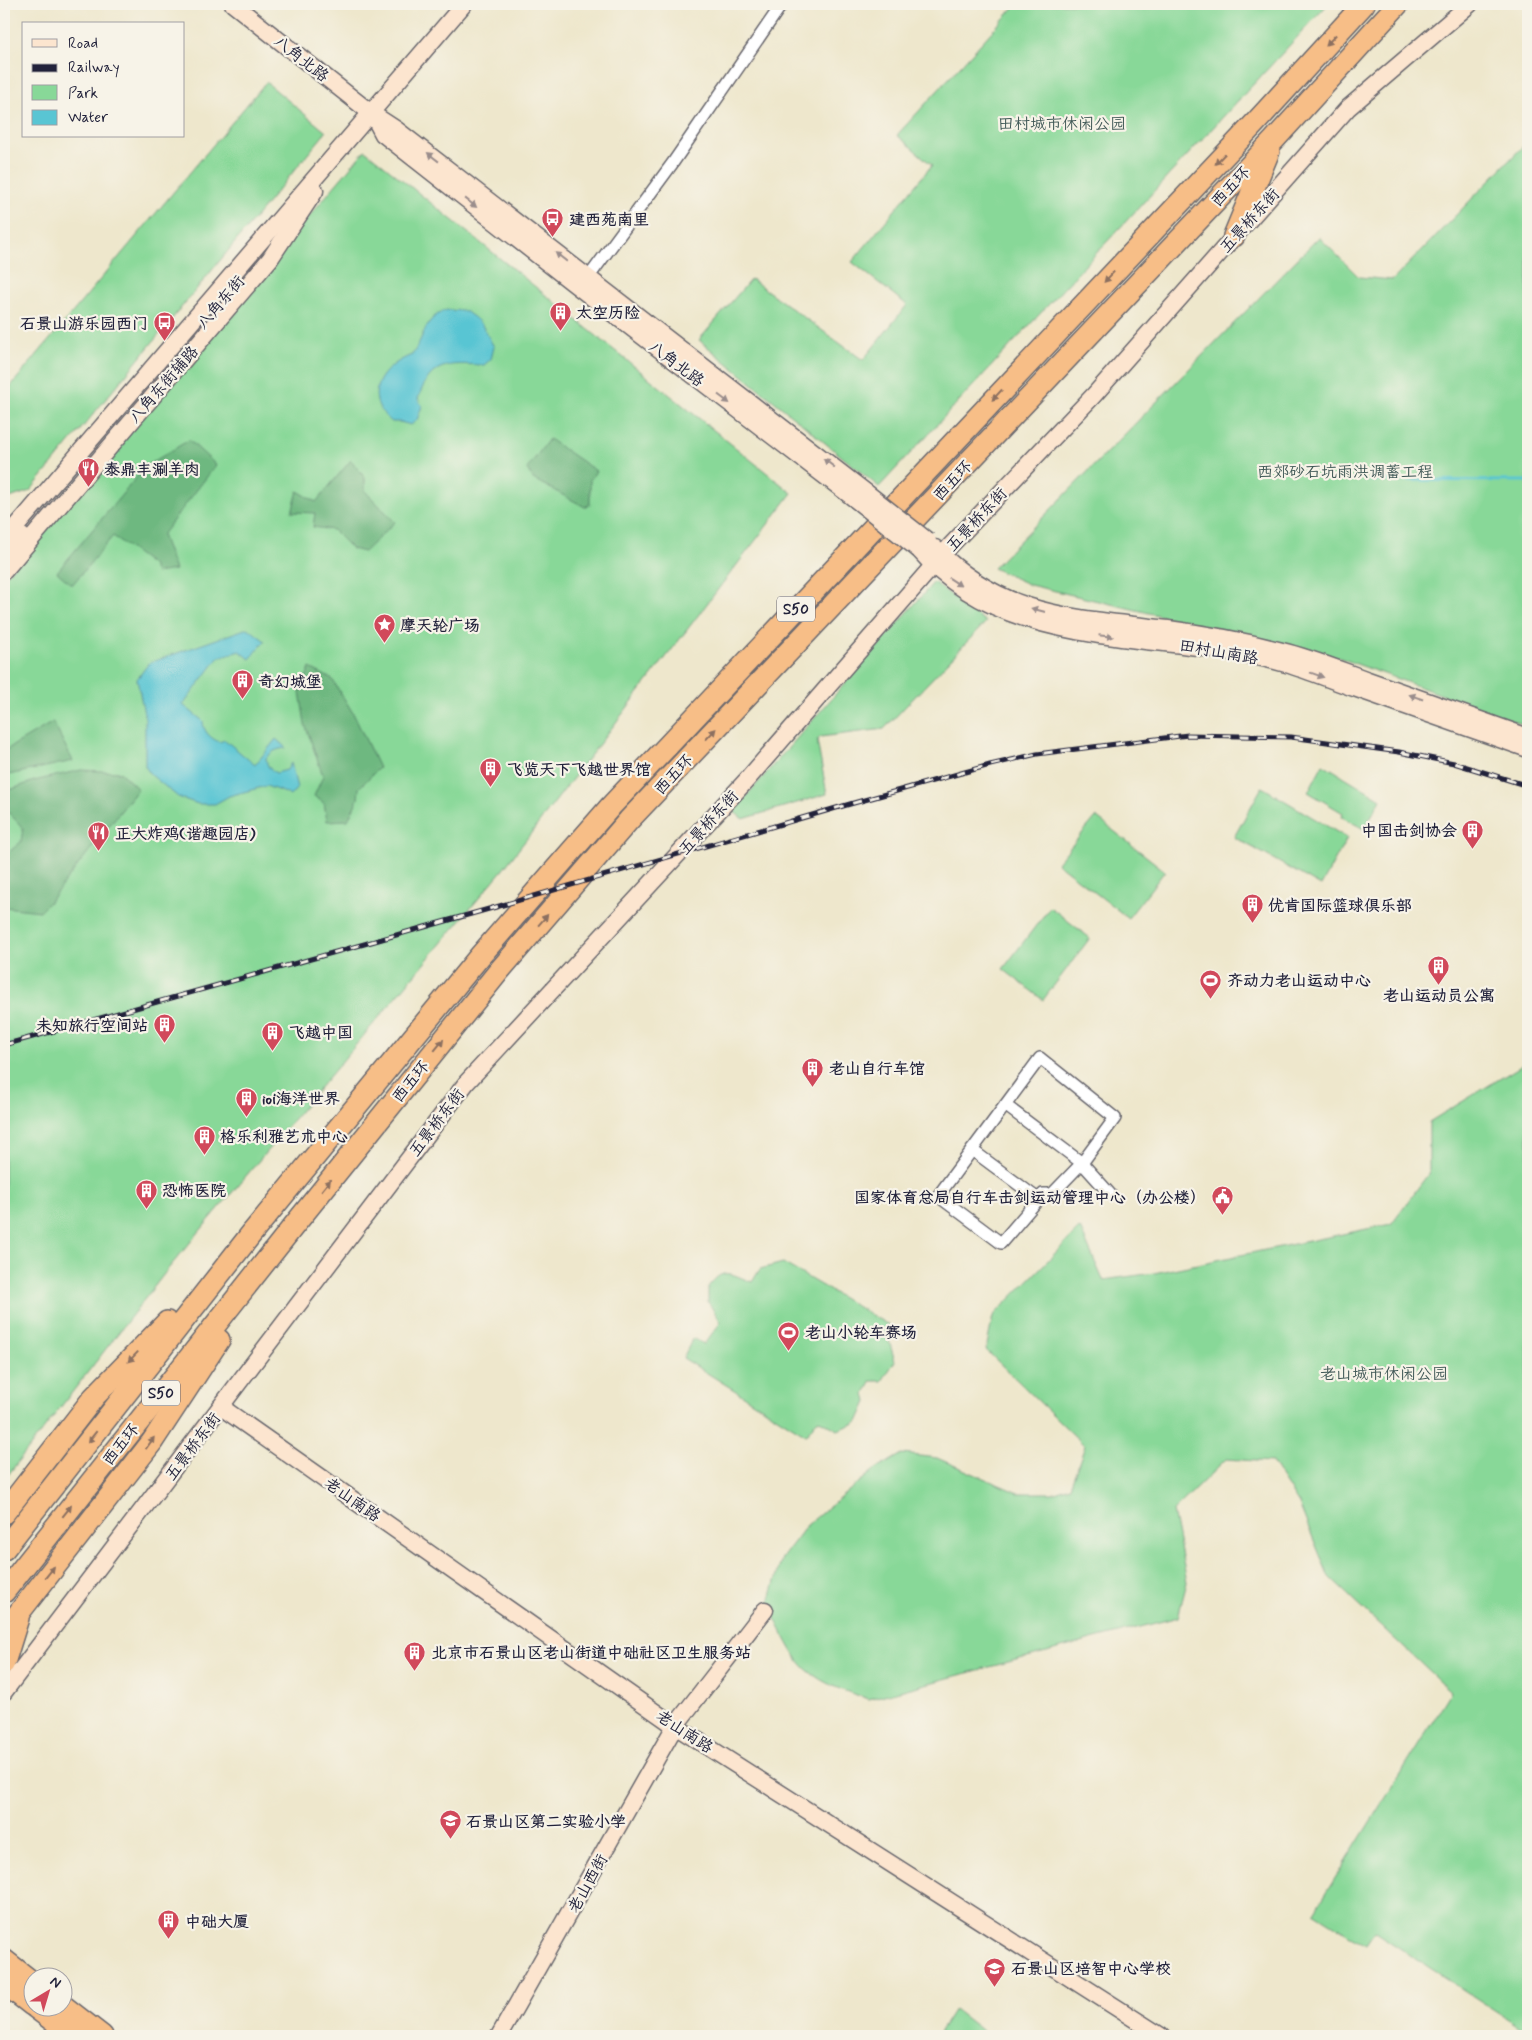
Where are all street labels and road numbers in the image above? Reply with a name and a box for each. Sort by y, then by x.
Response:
street label: 八角北路 [269,31,333,87]
street label: 西五环 [1207,162,1255,212]
street label: 五景桥东街 [1216,184,1285,258]
street label: 八角东街 [193,272,250,334]
street label: 八角北路 [644,337,708,392]
street label: 八角东街辅路 [125,342,204,428]
street label: 西五环 [929,456,977,506]
street label: 五景桥东街 [942,484,1012,556]
road number: S50 [777,596,815,622]
street label: 田村山南路 [1178,635,1260,670]
street label: 西五环 [650,750,698,800]
street label: 五景桥东街 [675,786,744,860]
street label: 西五环 [388,1057,434,1107]
street label: 五景桥东街 [405,1085,470,1161]
road number: S50 [142,1380,180,1406]
street label: 五景桥东街 [161,1409,226,1485]
street label: 西五环 [98,1420,144,1470]
street label: 老山南路 [320,1473,384,1527]
street label: 老山南路 [652,1706,717,1758]
street label: 老山西街 [564,1851,613,1917]

